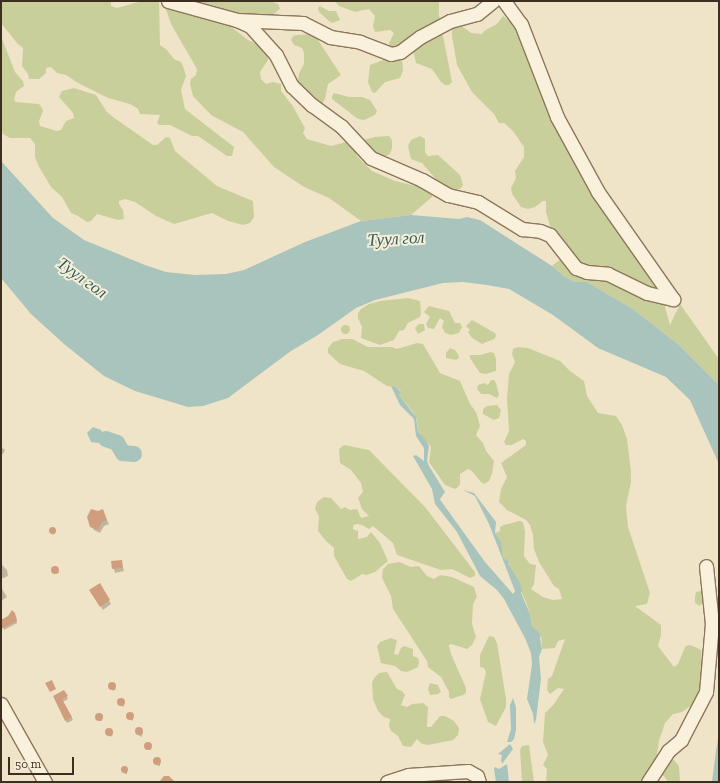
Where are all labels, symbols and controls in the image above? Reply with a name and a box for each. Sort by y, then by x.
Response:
water label: Туул гол [367,227,425,251]
water label: Туул гол [53,253,111,303]
scale bar [10,749,76,775]
text: 50 m [15,757,41,771]

